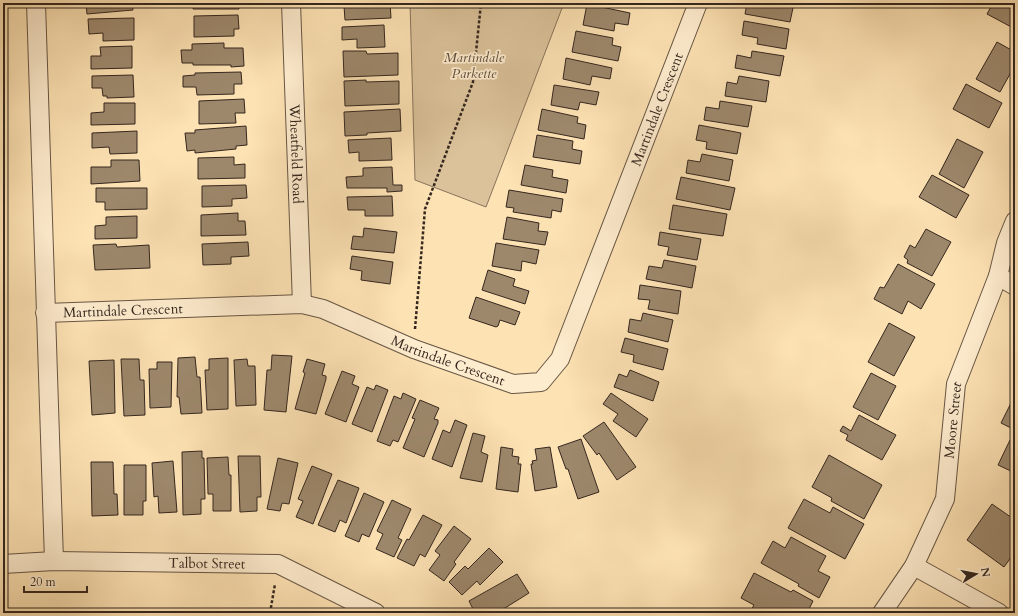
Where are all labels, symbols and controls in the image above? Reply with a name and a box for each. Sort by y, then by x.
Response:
park label: Martindale Parkette [444,48,505,83]
street label: Martindale Crescent [626,49,688,169]
street label: Wheatfield Road [285,103,308,205]
street label: Martindale Crescent [63,299,184,322]
street label: Martindale Crescent [388,331,508,390]
street label: Moore Street [939,378,966,459]
street label: Talbot Street [168,553,246,573]
north arrow [956,554,996,594]
text: N [977,566,994,579]
scale bar [24,568,87,594]
text: 20 m [30,574,57,590]

